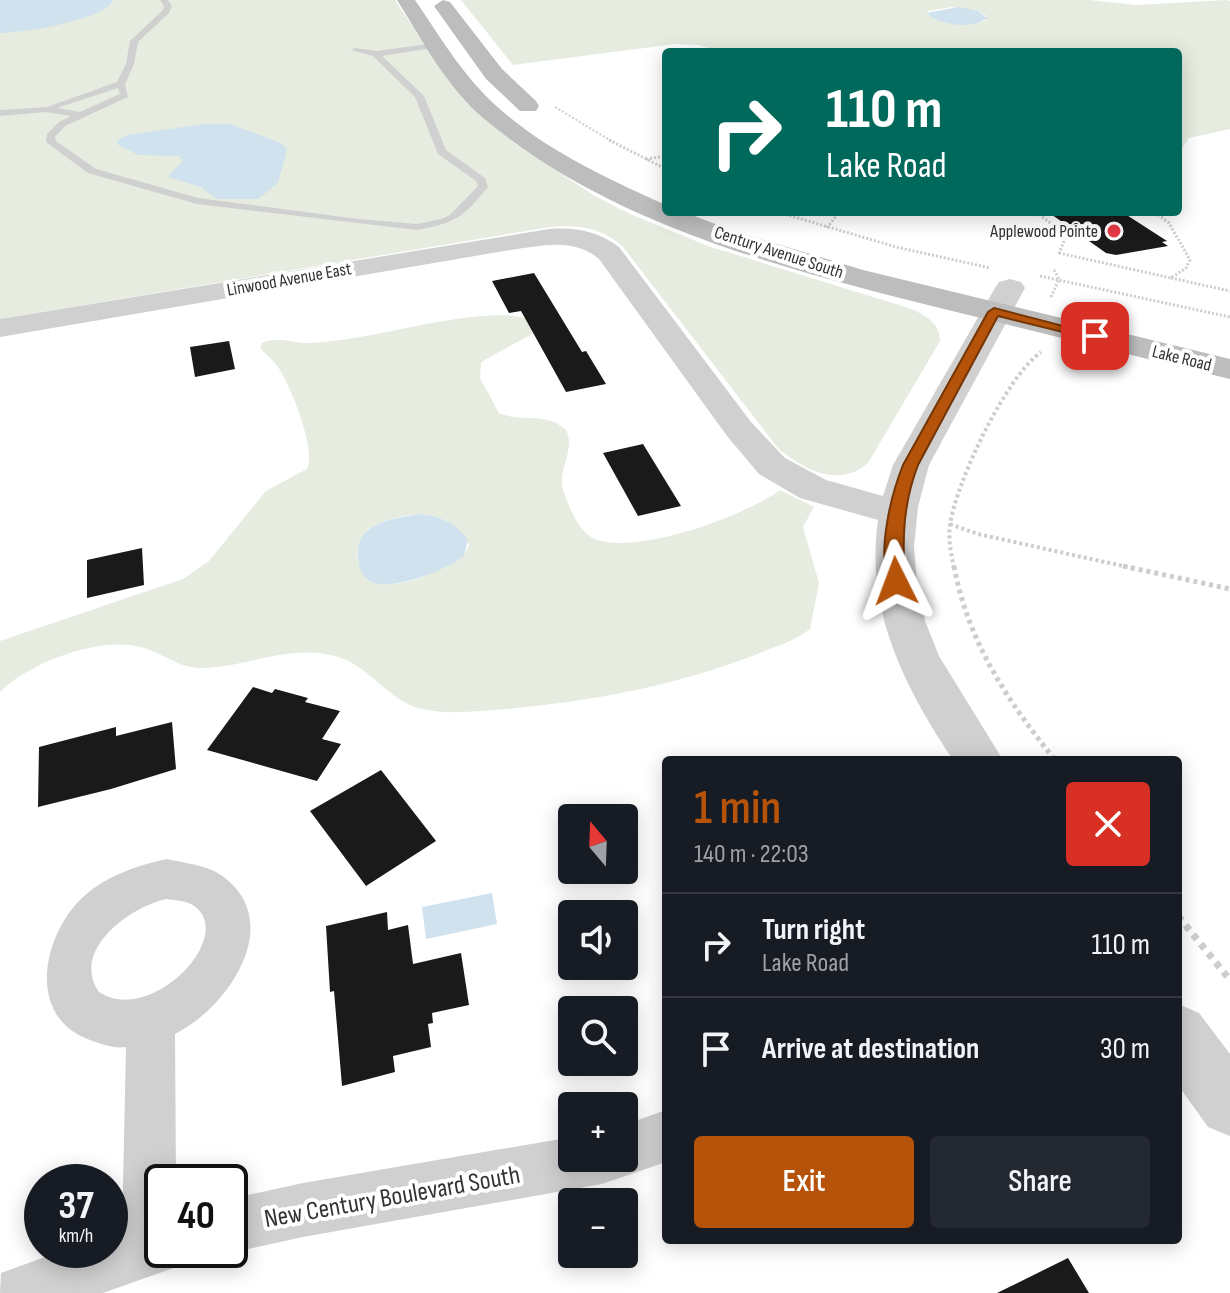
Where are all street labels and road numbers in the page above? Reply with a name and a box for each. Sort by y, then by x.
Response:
street label: Century Avenue South [712,222,846,283]
street label: Linwood Avenue East [225,258,353,301]
street label: Lake Road [1150,341,1214,376]
street label: New Century Boulevard South [262,1160,522,1235]

